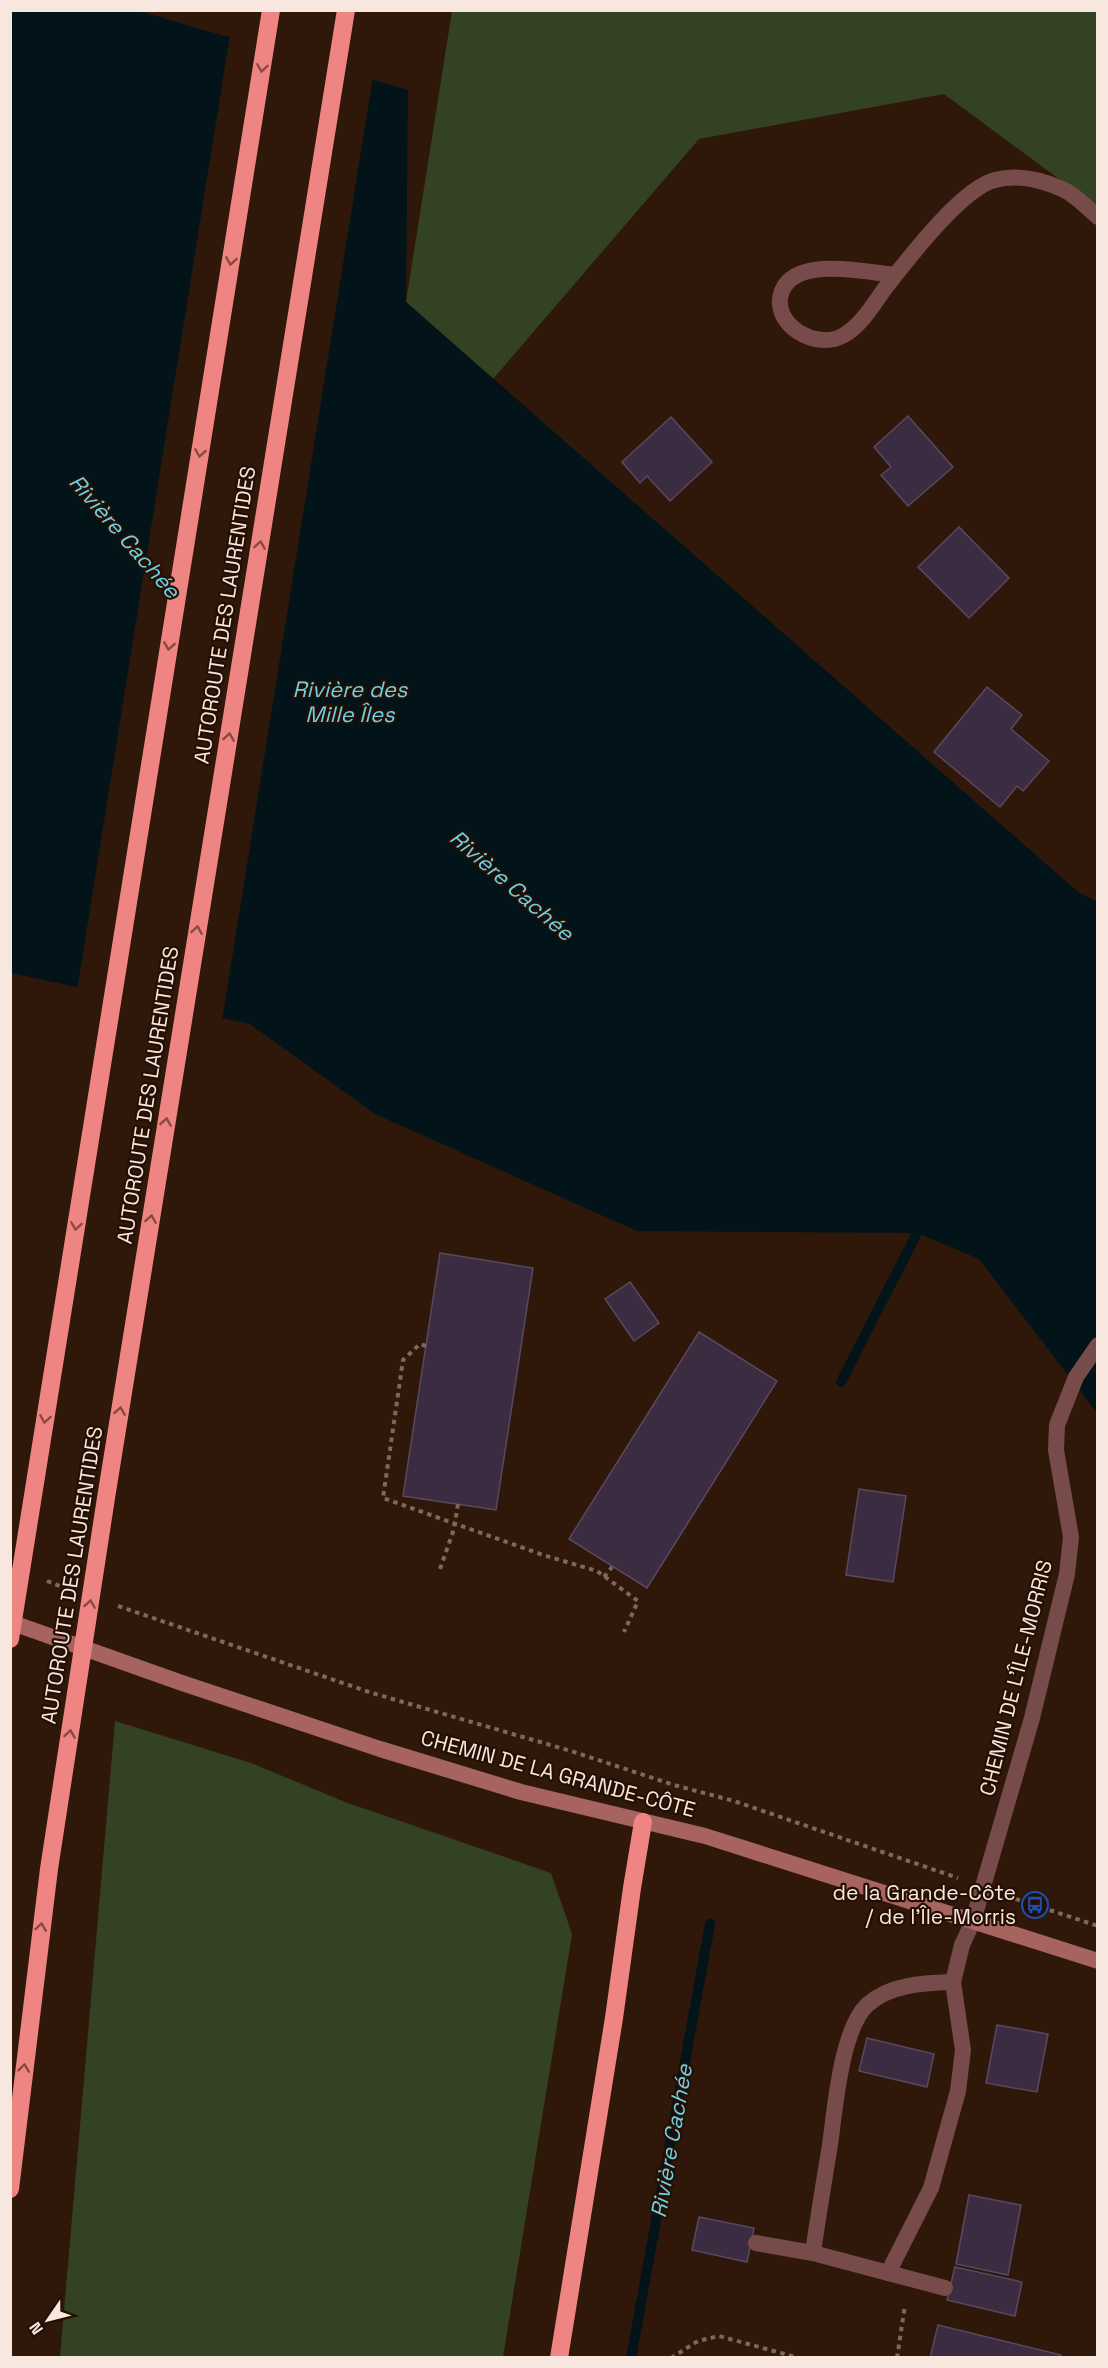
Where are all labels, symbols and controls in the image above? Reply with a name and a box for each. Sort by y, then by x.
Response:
one-way arrow [256,64,268,73]
one-way arrow [225,256,237,265]
one-way arrow [194,449,206,458]
street label: AUTOROUTE DES LAURENTIDES [188,464,261,766]
water label: Rivière Cachée [63,468,187,605]
one-way arrow [253,540,265,549]
one-way arrow [163,641,175,650]
water label: Rivière des Mille Îles [293,675,409,728]
one-way arrow [222,732,234,742]
water label: Rivière Cachée [444,823,581,947]
one-way arrow [191,925,203,934]
street label: AUTOROUTE DES LAURENTIDES [111,944,184,1246]
one-way arrow [160,1117,172,1127]
one-way arrow [144,1214,156,1223]
one-way arrow [70,1222,82,1231]
one-way arrow [113,1407,125,1416]
one-way arrow [39,1414,52,1424]
street label: AUTOROUTE DES LAURENTIDES [35,1424,108,1726]
street label: CHEMIN DE L'ÎLE-MORRIS [973,1557,1058,1799]
one-way arrow [83,1599,95,1609]
street label: CHEMIN DE LA GRANDE-CÔTE [418,1724,698,1823]
one-way arrow [63,1729,76,1739]
place label: de la Grande-Côte / de l'Île-Morris [832,1879,1016,1930]
bus stop icon: de la Grande-Côte / de l'Île-Morris [1020,1890,1050,1920]
one-way arrow [35,1922,47,1931]
water label: Rivière Cachée [644,2061,698,2220]
one-way arrow [17,2063,29,2073]
north arrow [18,2290,78,2350]
text: N [24,2318,48,2339]

